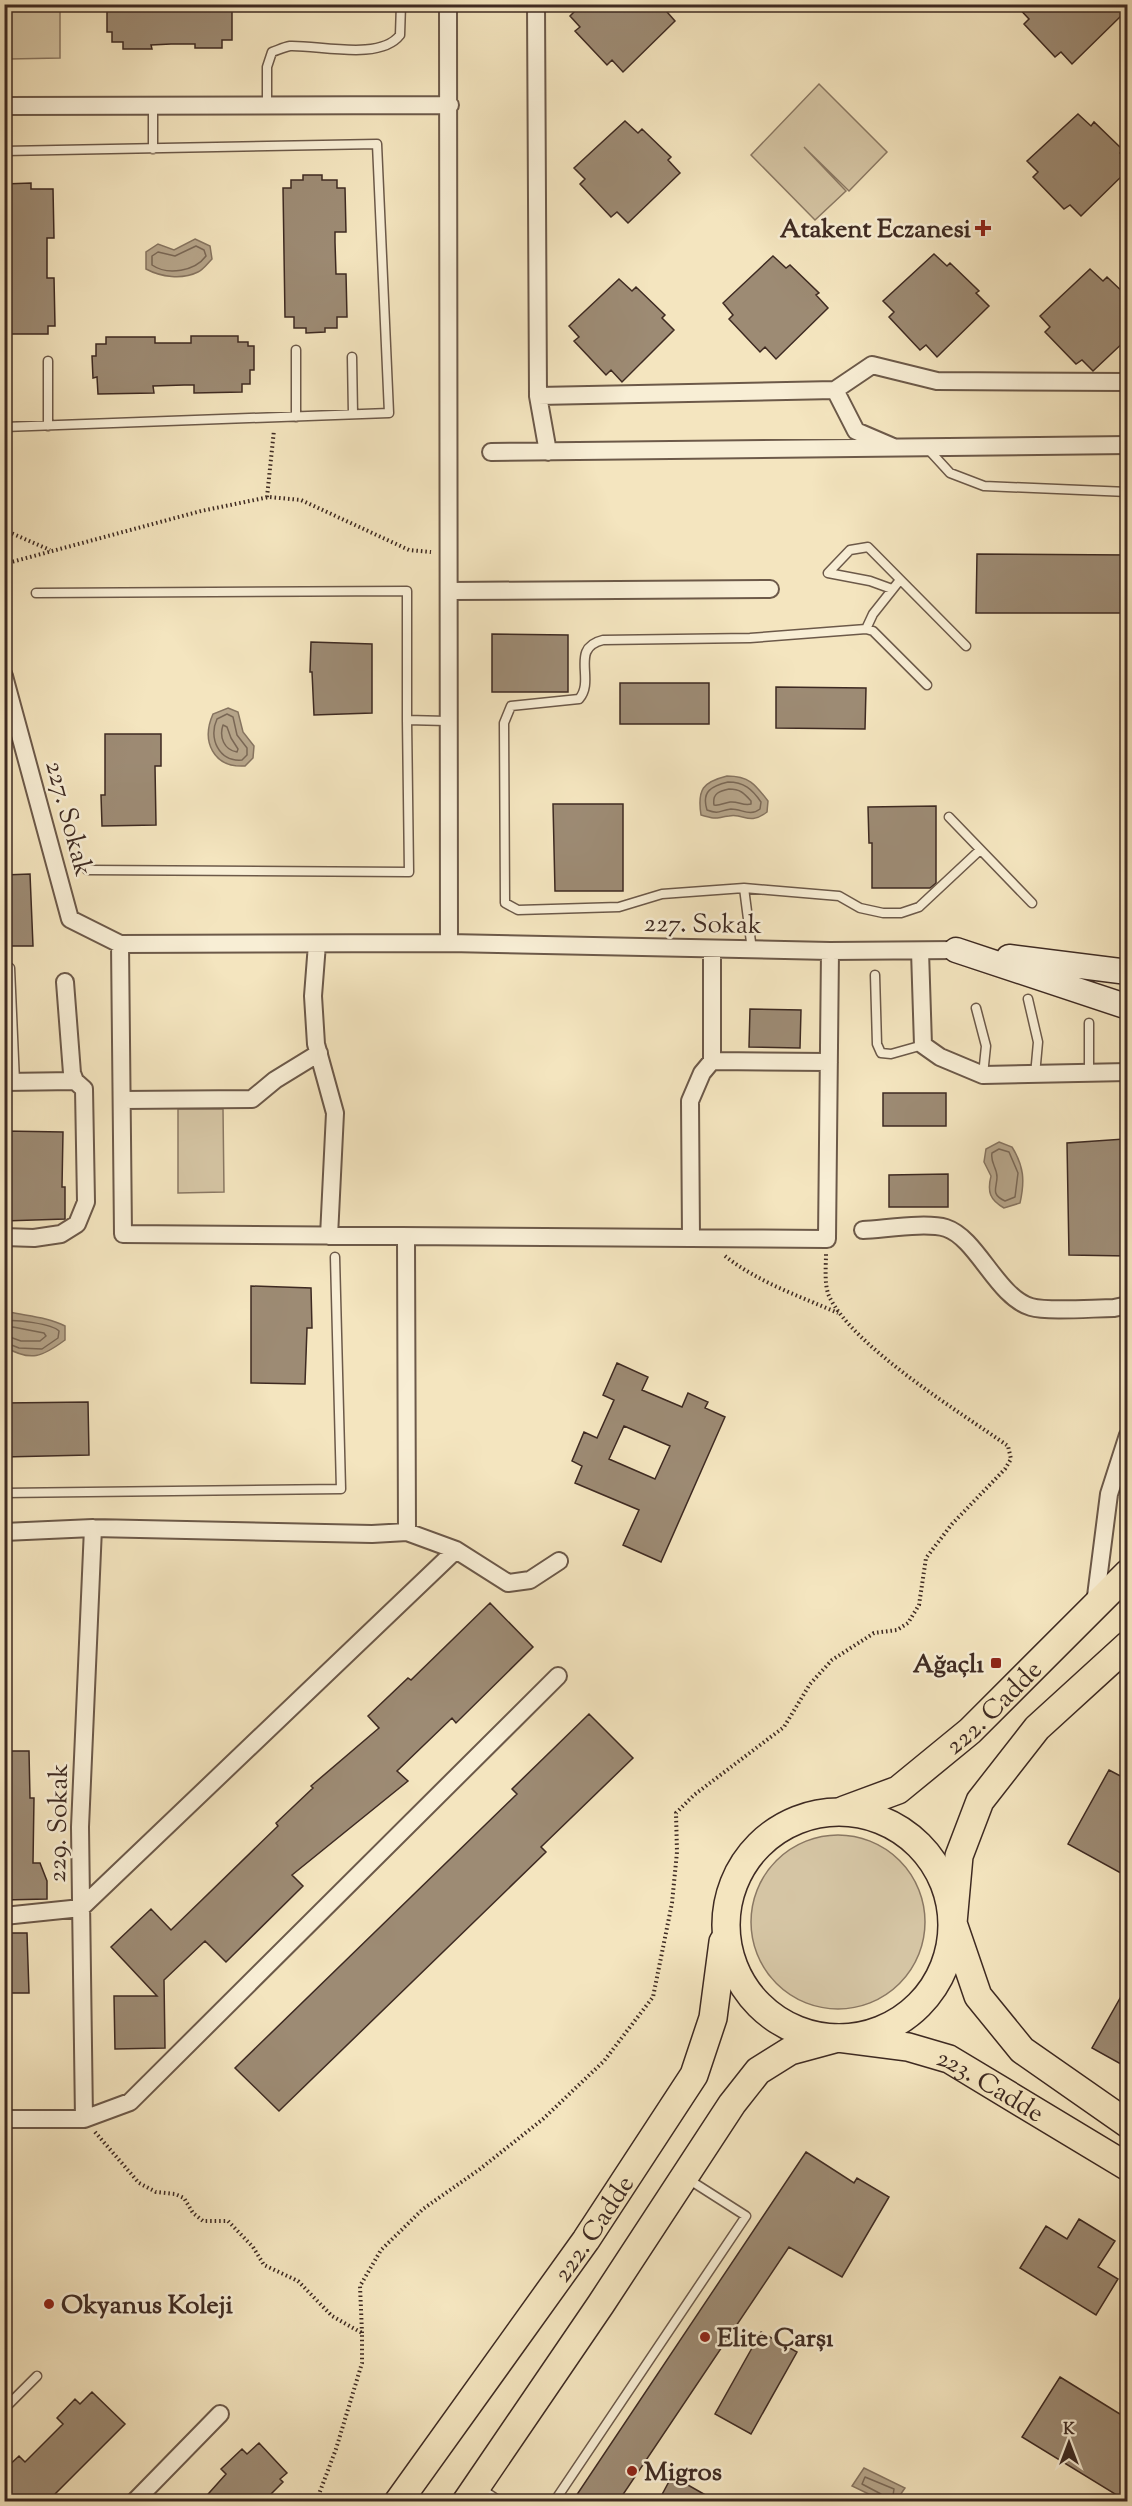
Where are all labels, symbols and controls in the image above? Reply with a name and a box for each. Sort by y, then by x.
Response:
place label: Atakent Eczanesi [780,212,972,249]
marker: Atakent Eczanesi [976,221,990,235]
street label: 227. Sokak [34,757,101,881]
street label: 227. Sokak [644,906,762,945]
place label: Ağaçlı [913,1647,985,1684]
street label: 222. Cadde [939,1653,1051,1765]
marker: Ağaçlı [989,1656,1003,1670]
street label: 229. Sokak [40,1763,79,1883]
street label: 223. Cadde [932,2040,1050,2133]
street label: 222. Cadde [545,2169,644,2291]
place label: Okyanus Koleji [61,2288,234,2325]
marker: Okyanus Koleji [42,2297,56,2311]
place label: Elite Çarşı [717,2321,834,2358]
marker: Elite Çarşı [698,2330,712,2344]
north arrow [1039,2413,1099,2473]
text: K [1063,2419,1075,2442]
place label: Migros [644,2455,722,2492]
marker: Migros [625,2464,639,2478]

